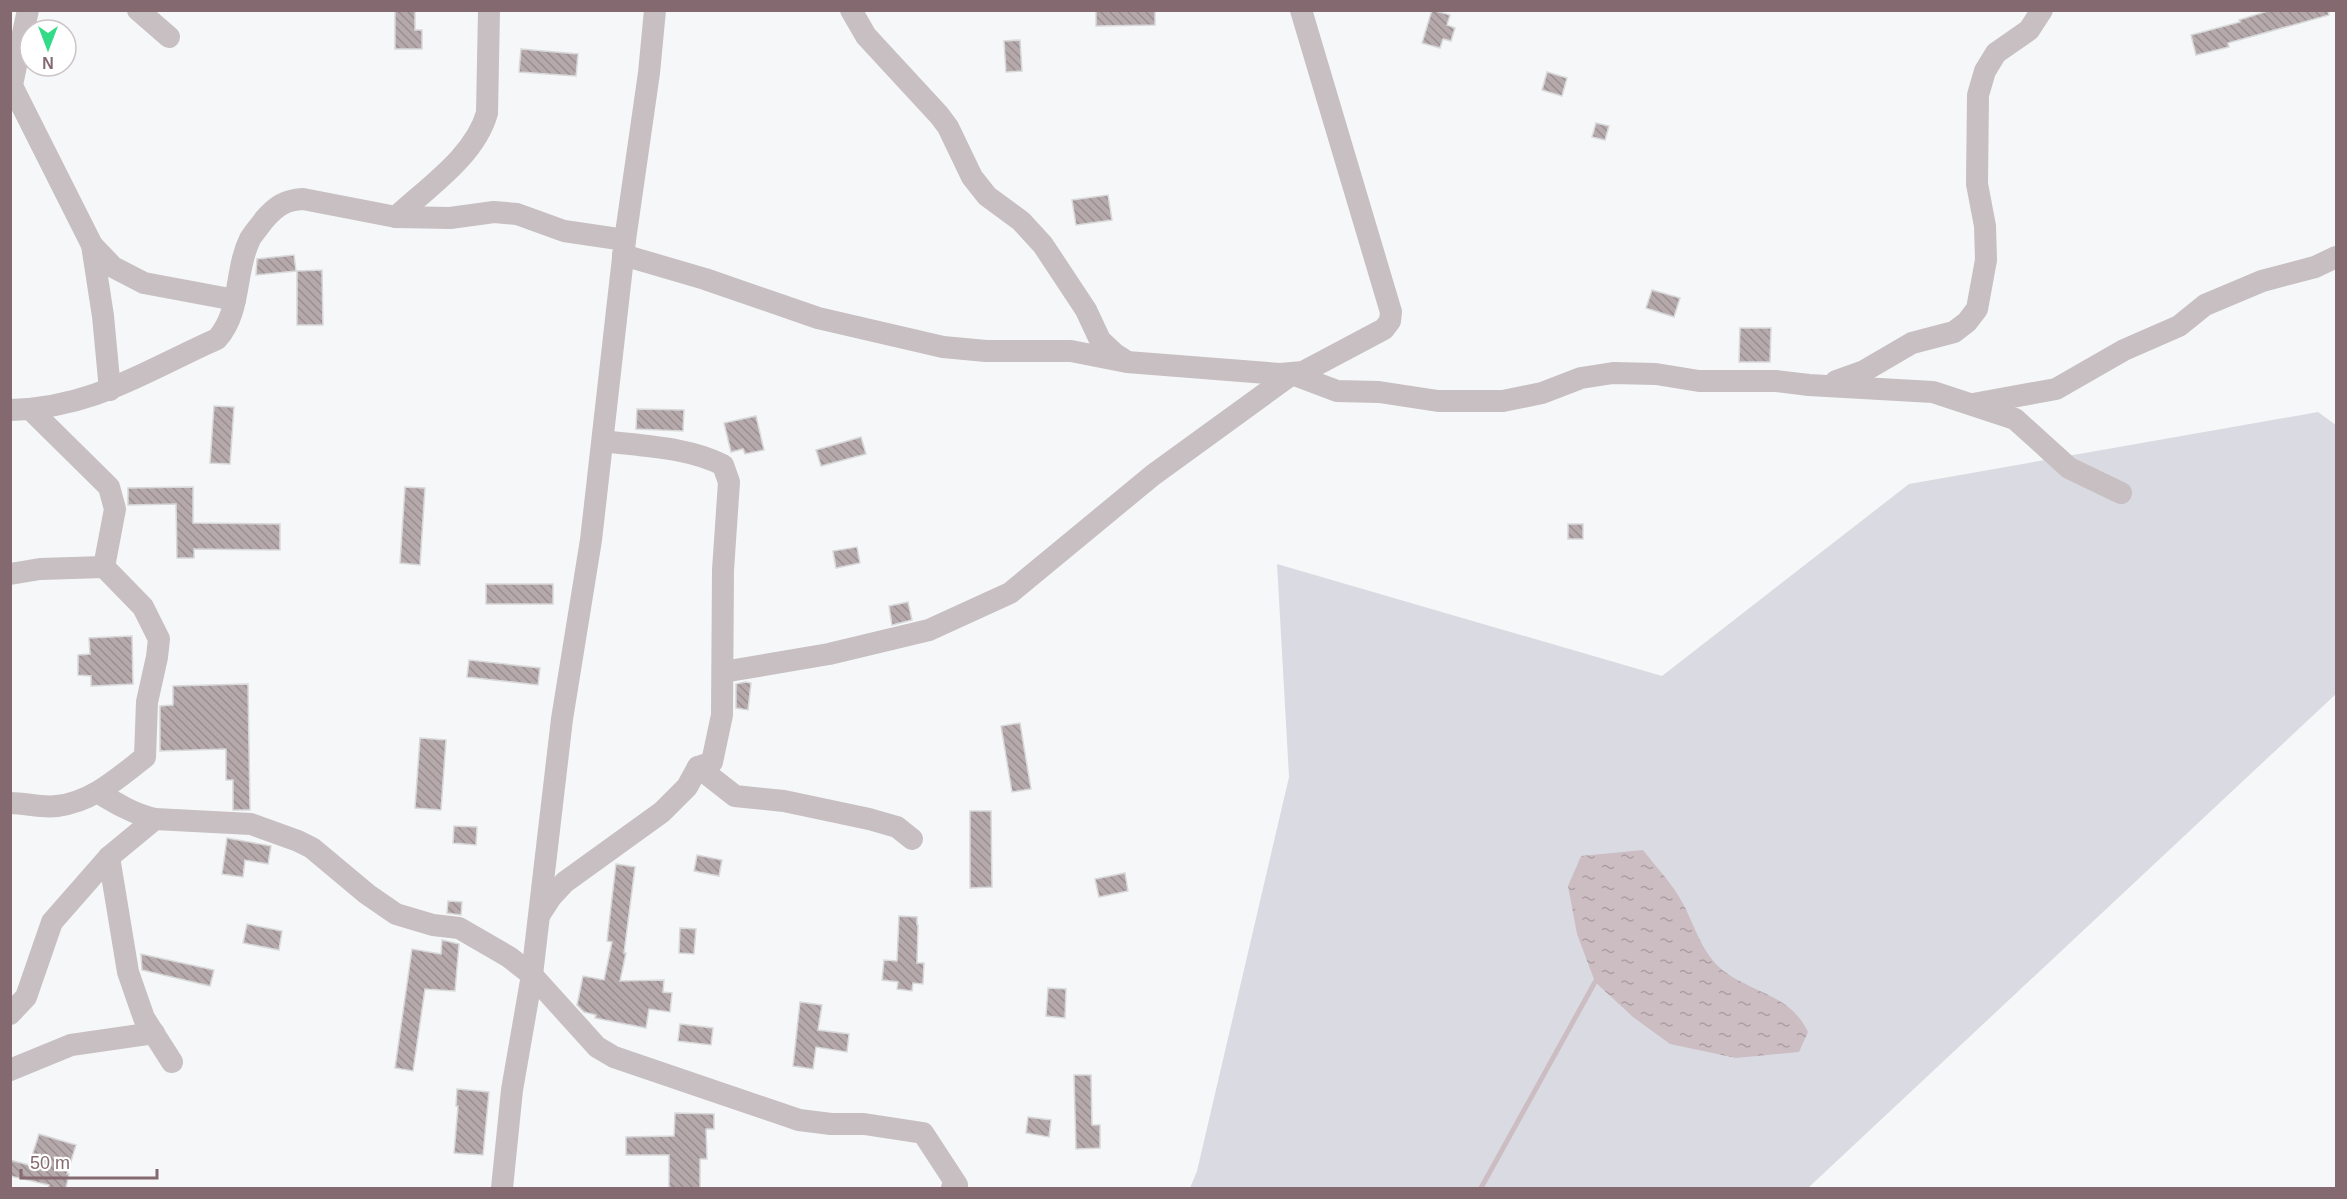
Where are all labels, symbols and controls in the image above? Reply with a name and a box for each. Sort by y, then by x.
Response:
north arrow [18,18,78,78]
text: N [42,54,54,71]
scale bar [21,1142,158,1180]
text: 50 m [30,1153,70,1173]

